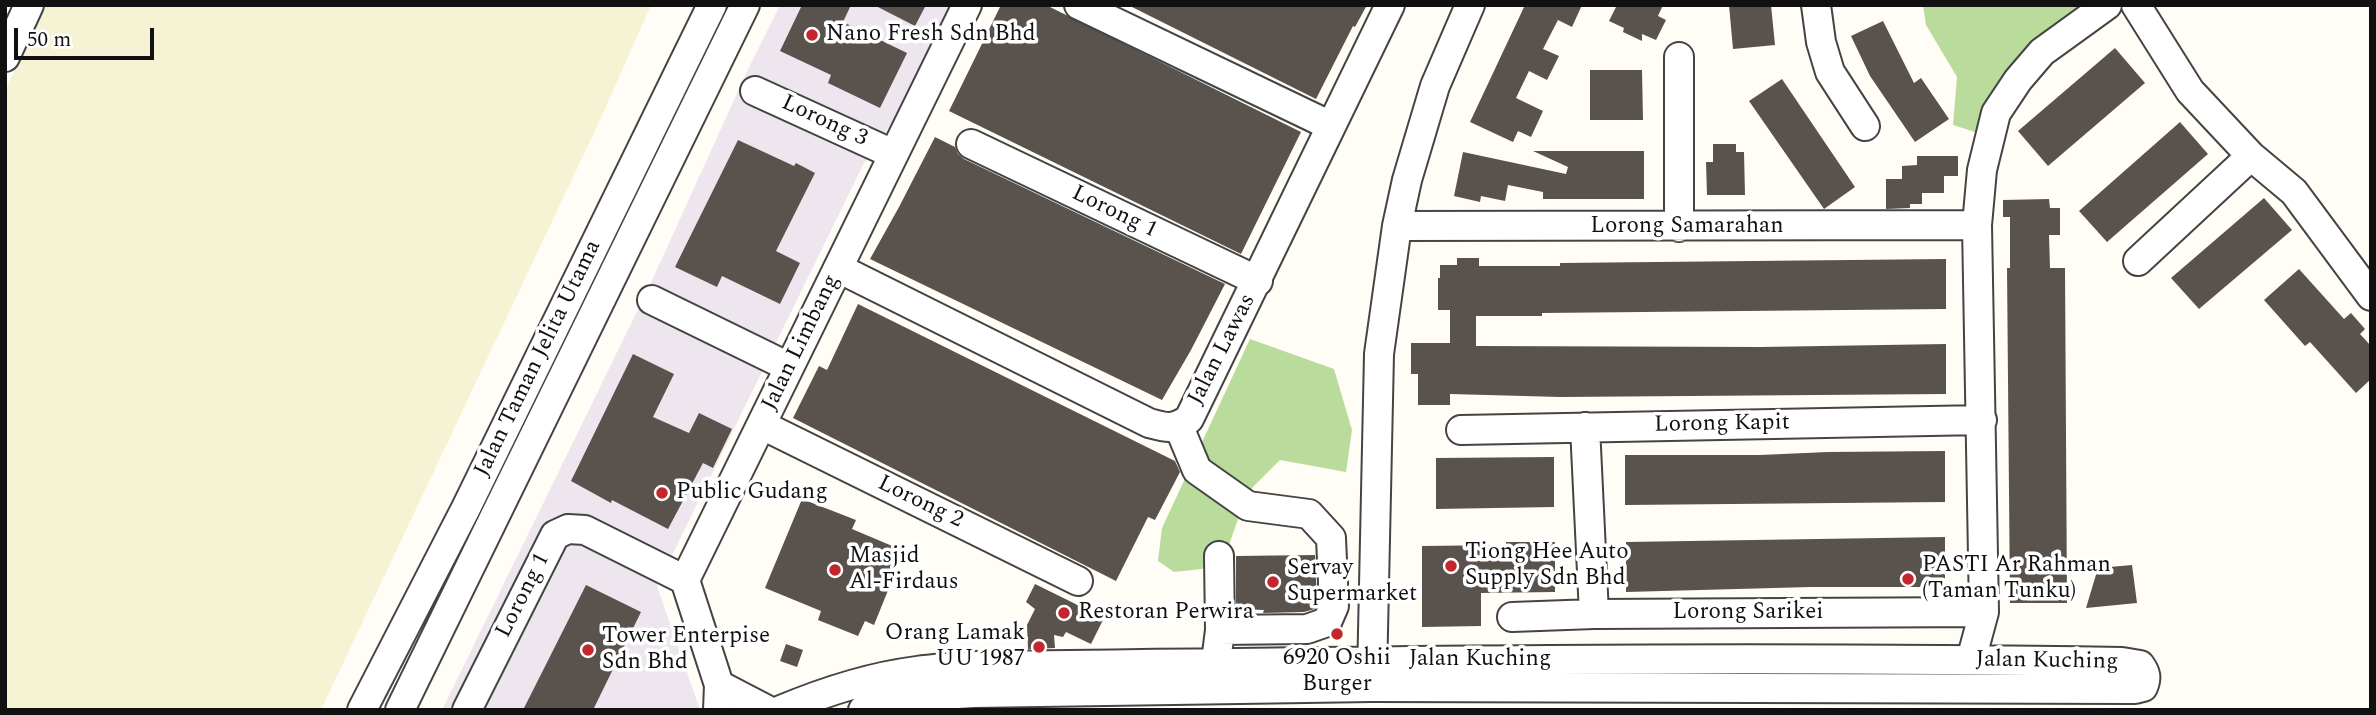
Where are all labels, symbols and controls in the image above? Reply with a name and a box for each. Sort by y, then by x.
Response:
scale bar [18,14,158,58]
place label: Nano Fresh Sdn Bhd [826,21,1036,49]
text: 50 m [27,24,71,56]
marker: Nano Fresh Sdn Bhd [804,27,820,43]
street label: Lorong 3 [777,90,871,154]
street label: Lorong 1 [1067,181,1161,245]
street label: Lorong Samarahan [1590,213,1784,241]
street label: Jalan Taman Jelita Utama [470,236,608,482]
street label: Jalan Limbang [757,270,847,416]
street label: Jalan Lawas [1183,290,1263,410]
street label: Lorong Kapit [1654,410,1790,440]
street label: Lorong 2 [873,471,967,535]
place label: Public Gudang [676,479,828,507]
marker: Public Gudang [654,485,670,501]
place label: Tiong Hee Auto Supply Sdn Bhd [1465,539,1629,593]
place label: Masjid Al-Firdaus [849,543,959,597]
street label: Lorong 1 [491,549,557,643]
place label: PASTI Ar Rahman (Taman Tunku) [1922,552,2111,606]
place label: Servay Supermarket [1287,555,1417,609]
marker: Tiong Hee Auto Supply Sdn Bhd [1443,558,1459,574]
marker: Masjid Al-Firdaus [827,562,843,578]
marker: PASTI Ar Rahman (Taman Tunku) [1900,571,1916,587]
marker: Servay Supermarket [1265,574,1281,590]
place label: Restoran Perwira [1078,599,1254,627]
street label: Lorong Sarikei [1672,599,1824,627]
marker: Restoran Perwira [1056,605,1072,621]
place label: Orang Lamak UU 1987 [885,620,1025,674]
place label: Tower Enterpise Sdn Bhd [602,623,770,677]
marker: 6920 Oshii Burger [1329,626,1345,642]
marker: Orang Lamak UU 1987 [1031,639,1047,655]
marker: Tower Enterpise Sdn Bhd [580,642,596,658]
place label: 6920 Oshii Burger [1283,645,1391,699]
street label: Jalan Kuching [1409,646,1551,674]
street label: Jalan Kuching [1975,647,2119,677]

